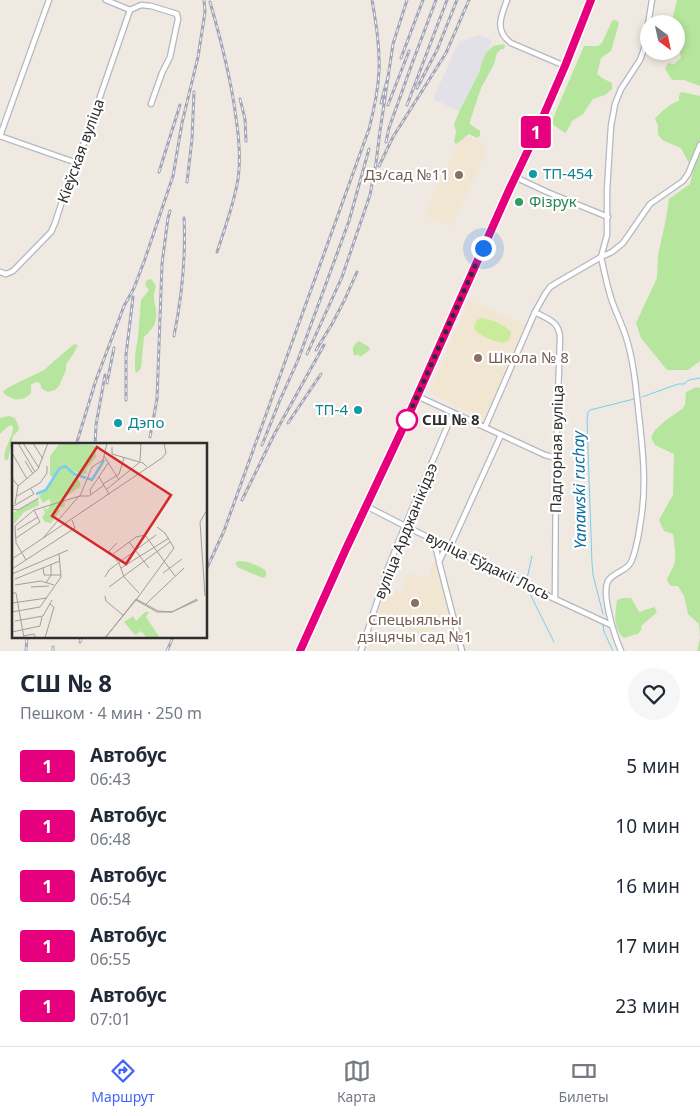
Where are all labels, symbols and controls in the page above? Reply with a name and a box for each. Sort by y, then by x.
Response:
north arrow [640,15,685,60]
map controls [640,15,685,60]
street label: Кіеўская вуліца [52,96,108,206]
line badge: 1 [520,116,552,148]
text: 1 [531,120,541,144]
place label: ТП-454 [543,163,593,183]
place label: Дз/сад №11 [364,164,449,184]
marker: ТП-454 [527,168,539,180]
marker: Дз/сад №11 [453,169,465,181]
place label: Фізрук [529,191,577,211]
marker: Фізрук [513,196,525,208]
your location [471,236,496,261]
place label: Школа № 8 [488,347,569,367]
marker: Школа № 8 [472,352,484,364]
street label: Падгорная вуліца [545,385,567,513]
place label: ТП-4 [315,399,348,419]
marker: ТП-4 [352,404,364,416]
marker: СШ № 8 [396,409,418,431]
place label: СШ № 8 [422,409,480,429]
place label: Дэпо [128,412,164,432]
marker: Дэпо [112,417,124,429]
water label: Yanawski ruchay [567,429,591,549]
inset map [12,443,208,638]
street label: вуліца Арджанікідзэ [369,460,442,602]
street label: вуліца Еўдакіі Лось [423,526,554,604]
marker: Спецыяльны дзіцячы сад №1 [409,597,421,609]
place label: Спецыяльны дзіцячы сад №1 [358,609,472,646]
text: СШ № 8 [20,666,112,699]
button: heart [628,668,680,720]
text: Пешком · 4 мин · 250 m [20,702,202,724]
text: Автобус [90,742,167,768]
text: 5 мин [626,753,680,779]
text: 1 [42,754,53,778]
text: 06:43 [90,768,131,790]
text: Автобус [90,802,167,828]
text: 10 мин [615,813,680,839]
text: 1 [42,814,53,838]
text: 06:48 [90,828,131,850]
text: Автобус [90,862,167,888]
text: 16 мин [615,873,680,899]
text: 1 [42,874,53,898]
text: 06:54 [90,888,131,910]
text: Автобус [90,922,167,948]
text: 17 мин [615,933,680,959]
text: 1 [42,934,53,958]
text: 06:55 [90,948,131,970]
text: Автобус [90,982,167,1008]
text: 23 мин [615,993,680,1019]
text: 1 [42,994,53,1018]
text: 07:01 [90,1008,131,1030]
tab: Маршрут [91,1057,154,1106]
tab: Карта [337,1057,376,1106]
tab: Билеты [559,1057,609,1106]

